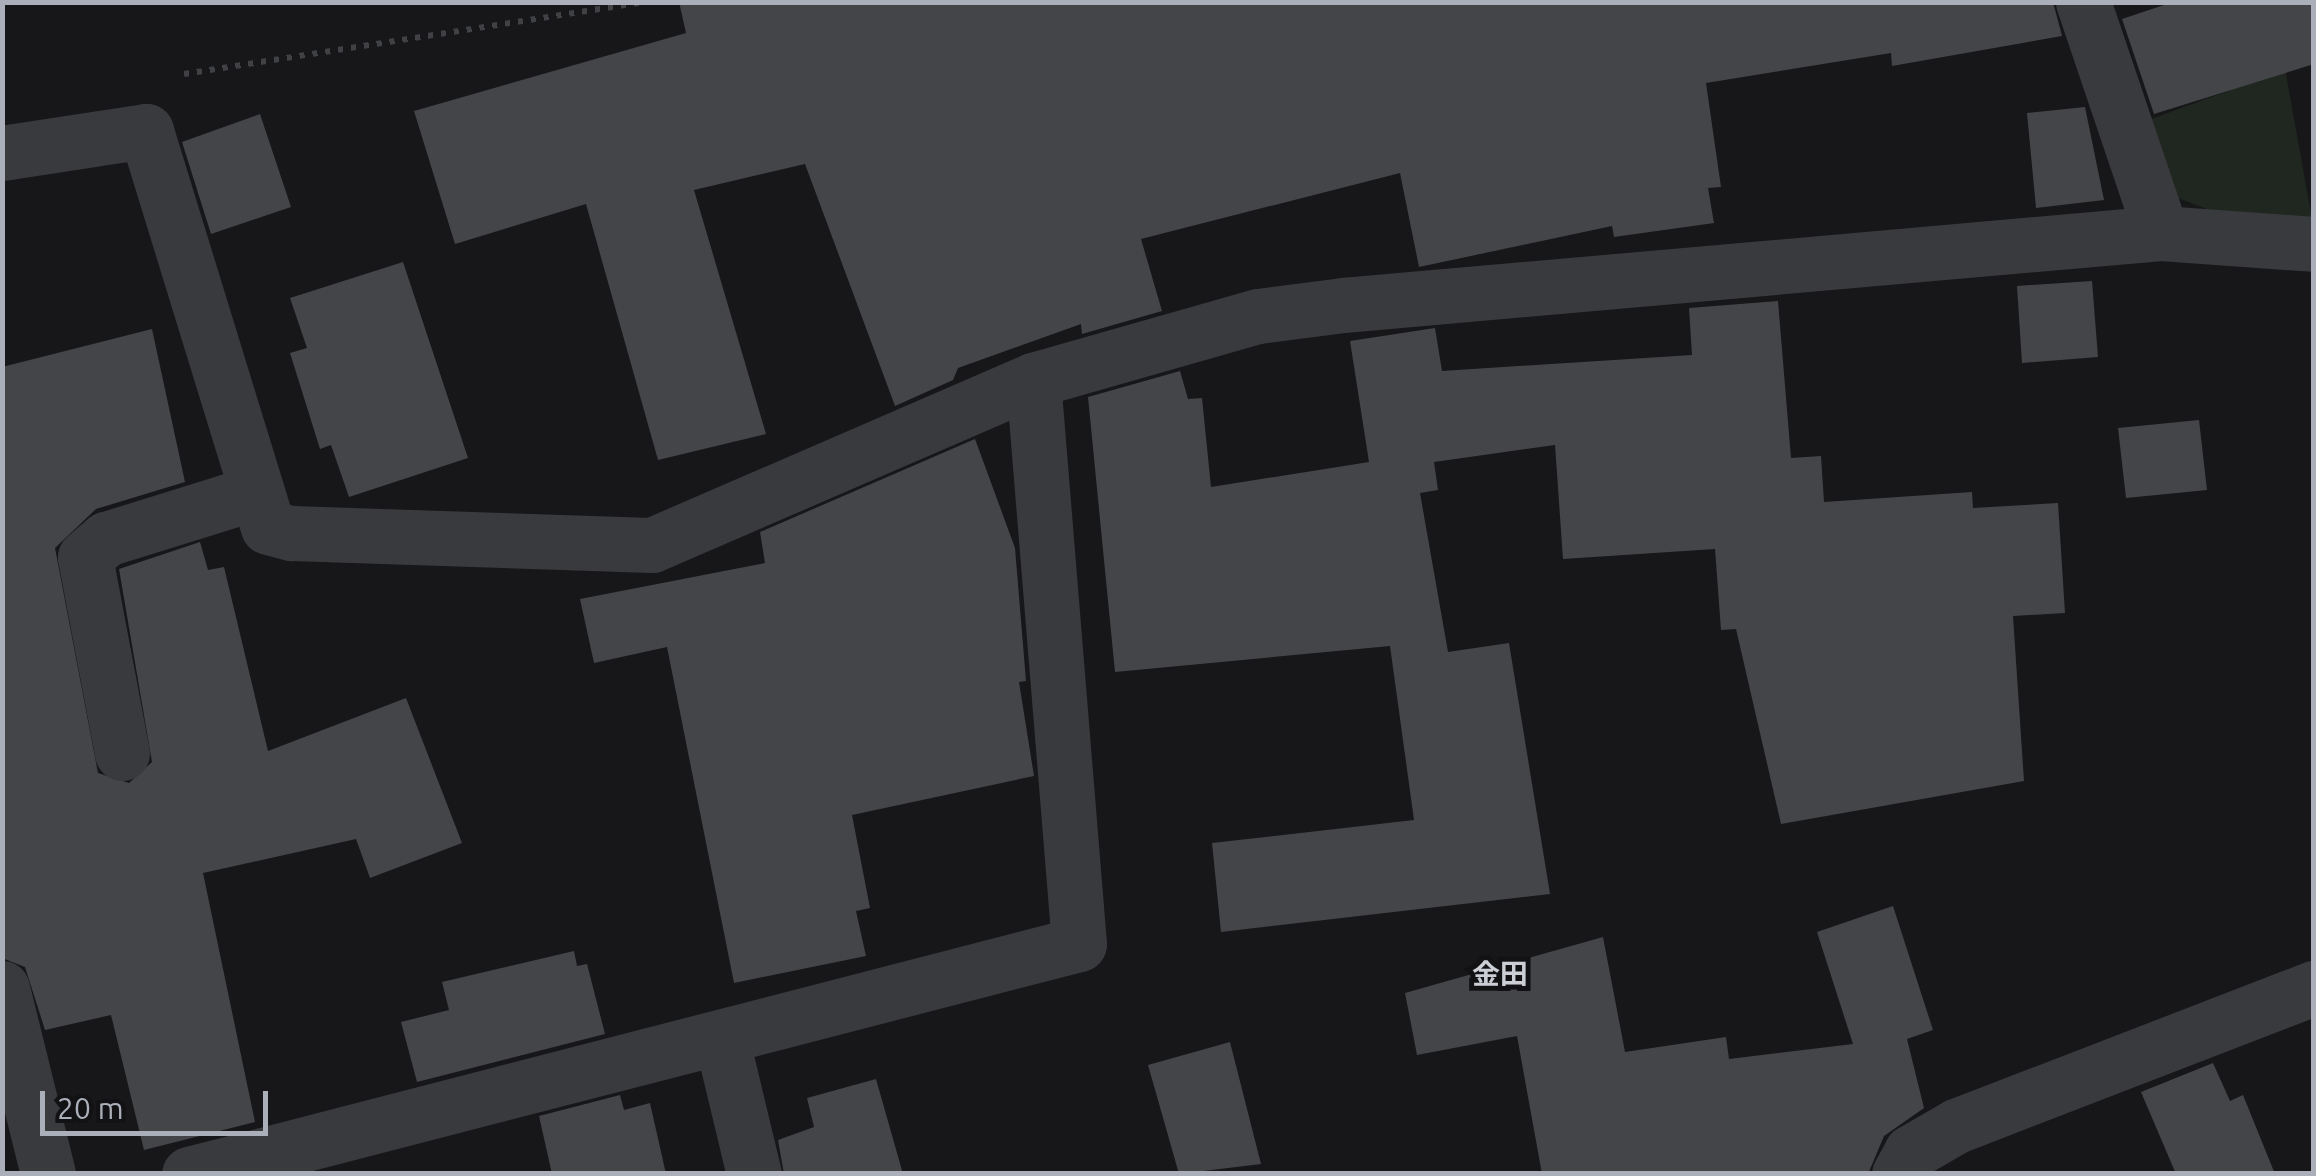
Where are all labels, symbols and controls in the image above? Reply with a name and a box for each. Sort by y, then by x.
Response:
district label: 金田 [1472,957,1528,991]
scale bar [45,1071,272,1133]
text: 20 m [57,1091,124,1125]

